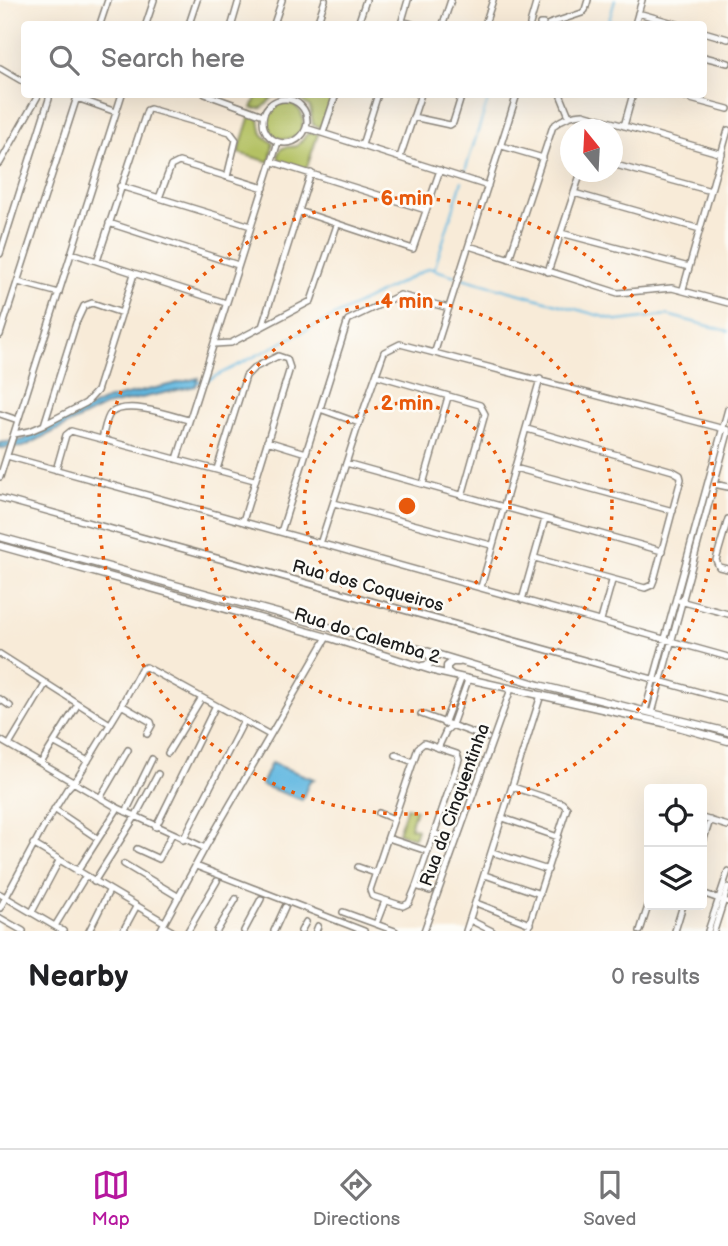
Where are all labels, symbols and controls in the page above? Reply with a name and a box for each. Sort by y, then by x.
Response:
search box [21,21,707,98]
icon: search [45,41,83,79]
text: Search here [101,44,245,75]
north arrow [560,119,623,182]
text: 6 min [380,186,434,211]
text: 4 min [381,289,433,314]
text: 2 min [380,391,434,416]
centre of rings [395,494,419,518]
street label: Rua dos Coqueiros [290,556,446,616]
street label: Rua do Calemba 2 [291,604,443,668]
street label: Rua da Cinquentinha [416,721,494,889]
map controls [644,784,707,910]
button: locate [644,784,707,847]
button: layers [644,847,707,910]
text: Nearby [28,959,128,995]
text: 0 results [611,963,700,991]
tab: Map [92,1166,130,1231]
tab: Directions [313,1166,400,1231]
tab: Saved [583,1166,636,1231]

